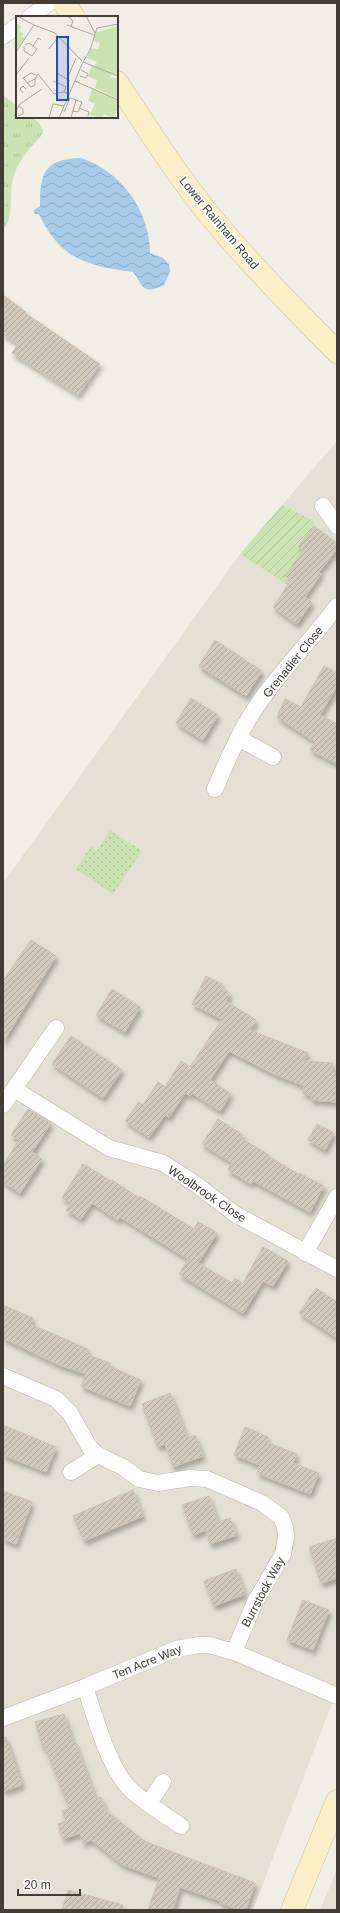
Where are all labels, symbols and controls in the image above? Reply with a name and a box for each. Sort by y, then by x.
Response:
inset map [16,16,118,118]
street label: Lower Rainham Road [176,174,262,272]
street label: Grenadier Close [260,623,326,700]
street label: Woolbrook Close [165,1163,249,1225]
street label: Burrstock Way [239,1554,287,1630]
street label: Ten Acre Way [110,1642,184,1682]
scale bar [18,1871,80,1897]
text: 20 m [24,1878,51,1892]

